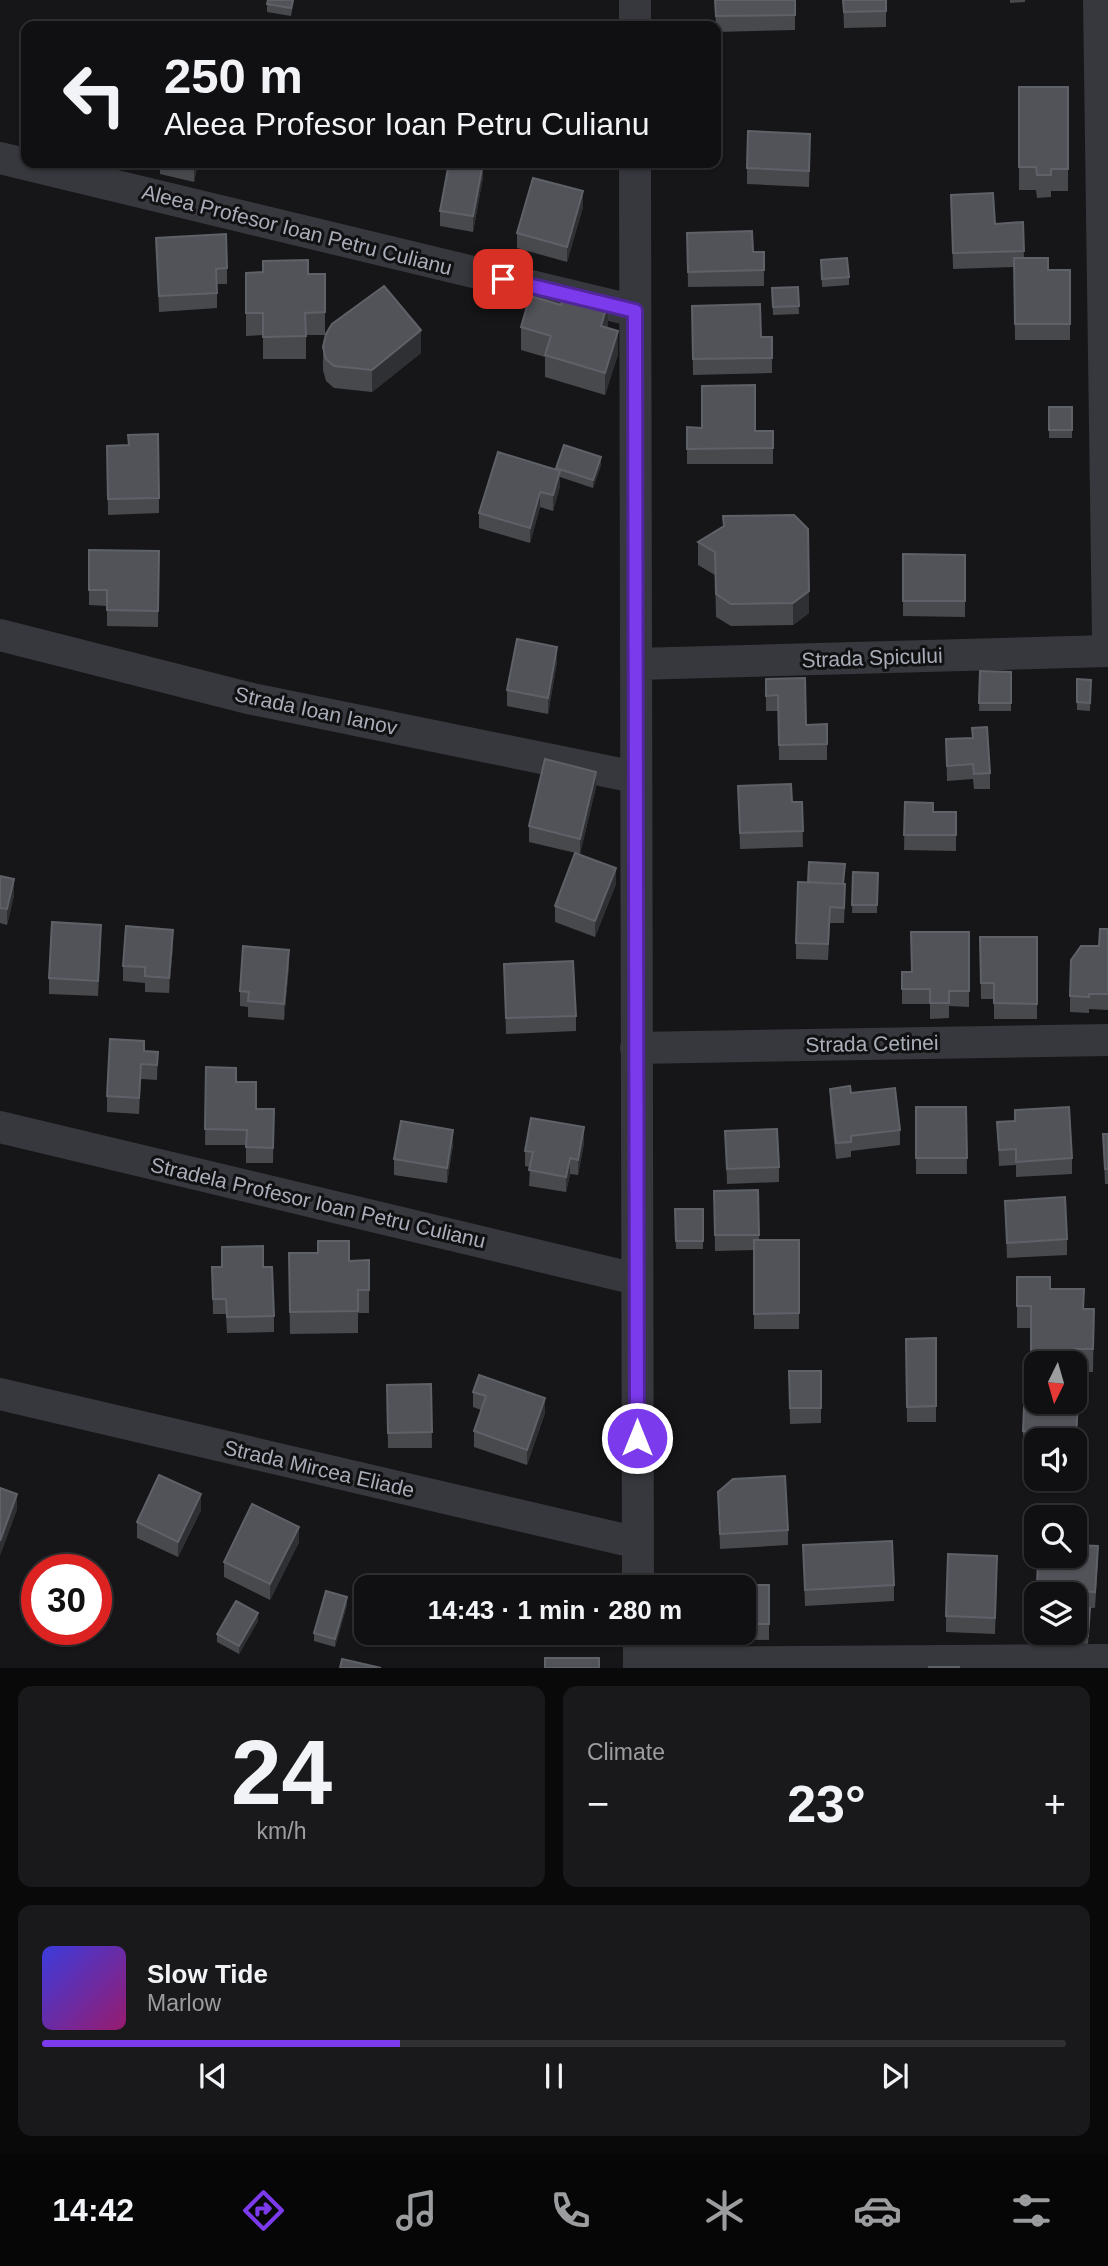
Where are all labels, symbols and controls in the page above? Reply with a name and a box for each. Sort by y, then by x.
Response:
icon: left [49,49,140,140]
text: 250 m [164,49,303,103]
text: Aleea Profesor Ioan Petru Culianu [164,106,650,142]
street label: Aleea Profesor Ioan Petru Culianu [140,180,455,279]
pin [473,249,533,309]
icon: arrive [484,260,522,298]
street label: Strada Spicului [801,644,943,671]
street label: Strada Ioan Ianov [233,682,400,739]
street label: Strada Cetinei [805,1031,939,1056]
street label: Stradela Profesor Ioan Petru Culianu [148,1153,488,1252]
north arrow [1024,1351,1087,1414]
map controls [1024,1351,1087,1645]
position arrow [600,1401,674,1475]
button: sound [1024,1428,1087,1491]
street label: Strada Mircea Eliade [222,1435,417,1502]
button: search [1024,1505,1087,1568]
speed limit sign: 30 [21,1554,112,1645]
button: layers [1024,1582,1087,1645]
text: 14:43 · 1 min · 280 m [428,1595,682,1625]
text: 24 [231,1722,332,1823]
text: Climate [587,1739,665,1765]
text: 23° [787,1775,866,1833]
text: − [587,1783,609,1825]
text: + [1044,1783,1066,1825]
text: km/h [257,1818,306,1844]
text: Slow Tide [147,1959,268,1989]
text: Marlow [147,1990,221,2016]
icon: previous [194,2057,232,2095]
icon: pause [535,2057,573,2095]
icon: next [876,2057,914,2095]
icon: directions [239,2186,288,2235]
icon: music [392,2186,441,2235]
icon: phone [546,2186,595,2235]
icon: climate [700,2186,749,2235]
icon: car [853,2186,902,2235]
icon: filters [1007,2186,1056,2235]
text: 14:42 [52,2192,134,2228]

